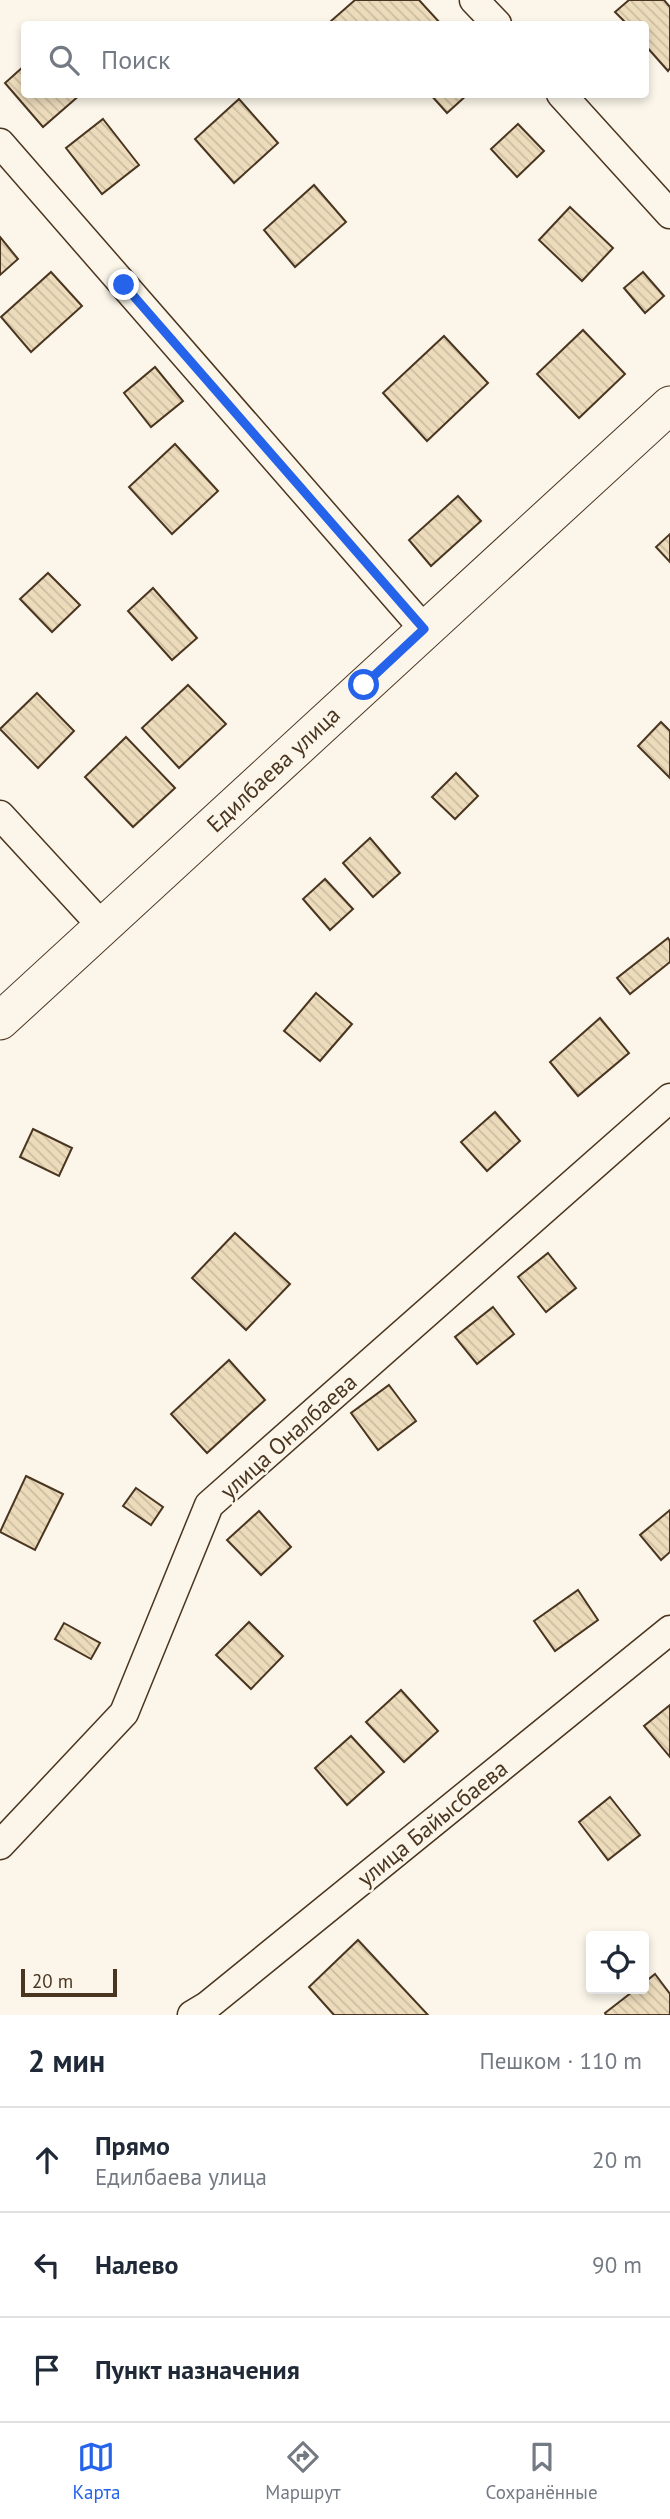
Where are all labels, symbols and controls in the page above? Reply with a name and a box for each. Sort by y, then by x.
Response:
search box [21,21,649,98]
icon: search [45,41,83,79]
text: Поиск [101,43,170,76]
route end [108,269,139,300]
route start [348,669,379,700]
street label: Едилбаева улица [200,700,346,838]
street label: улица Оналбаева [214,1367,362,1505]
street label: улица Байысбаева [351,1753,513,1893]
map controls [586,1931,649,1994]
button: locate [586,1931,649,1994]
scale bar [21,1966,117,1998]
text: 20 m [32,1969,73,1993]
text: 2 мин [28,2041,105,2080]
text: Пешком · 110 m [479,2046,642,2075]
text: Прямо [95,2129,170,2162]
icon: ahead [28,2141,66,2179]
text: 20 m [592,2145,642,2174]
text: Едилбаева улица [95,2162,267,2191]
icon: left [28,2246,66,2284]
text: Налево [95,2248,179,2281]
text: 90 m [592,2250,642,2279]
icon: arrive [28,2351,66,2389]
text: Пункт назначения [95,2353,300,2386]
tab: Карта [72,2438,120,2504]
tab: Маршрут [265,2438,341,2504]
tab: Сохранённые [485,2438,598,2504]

